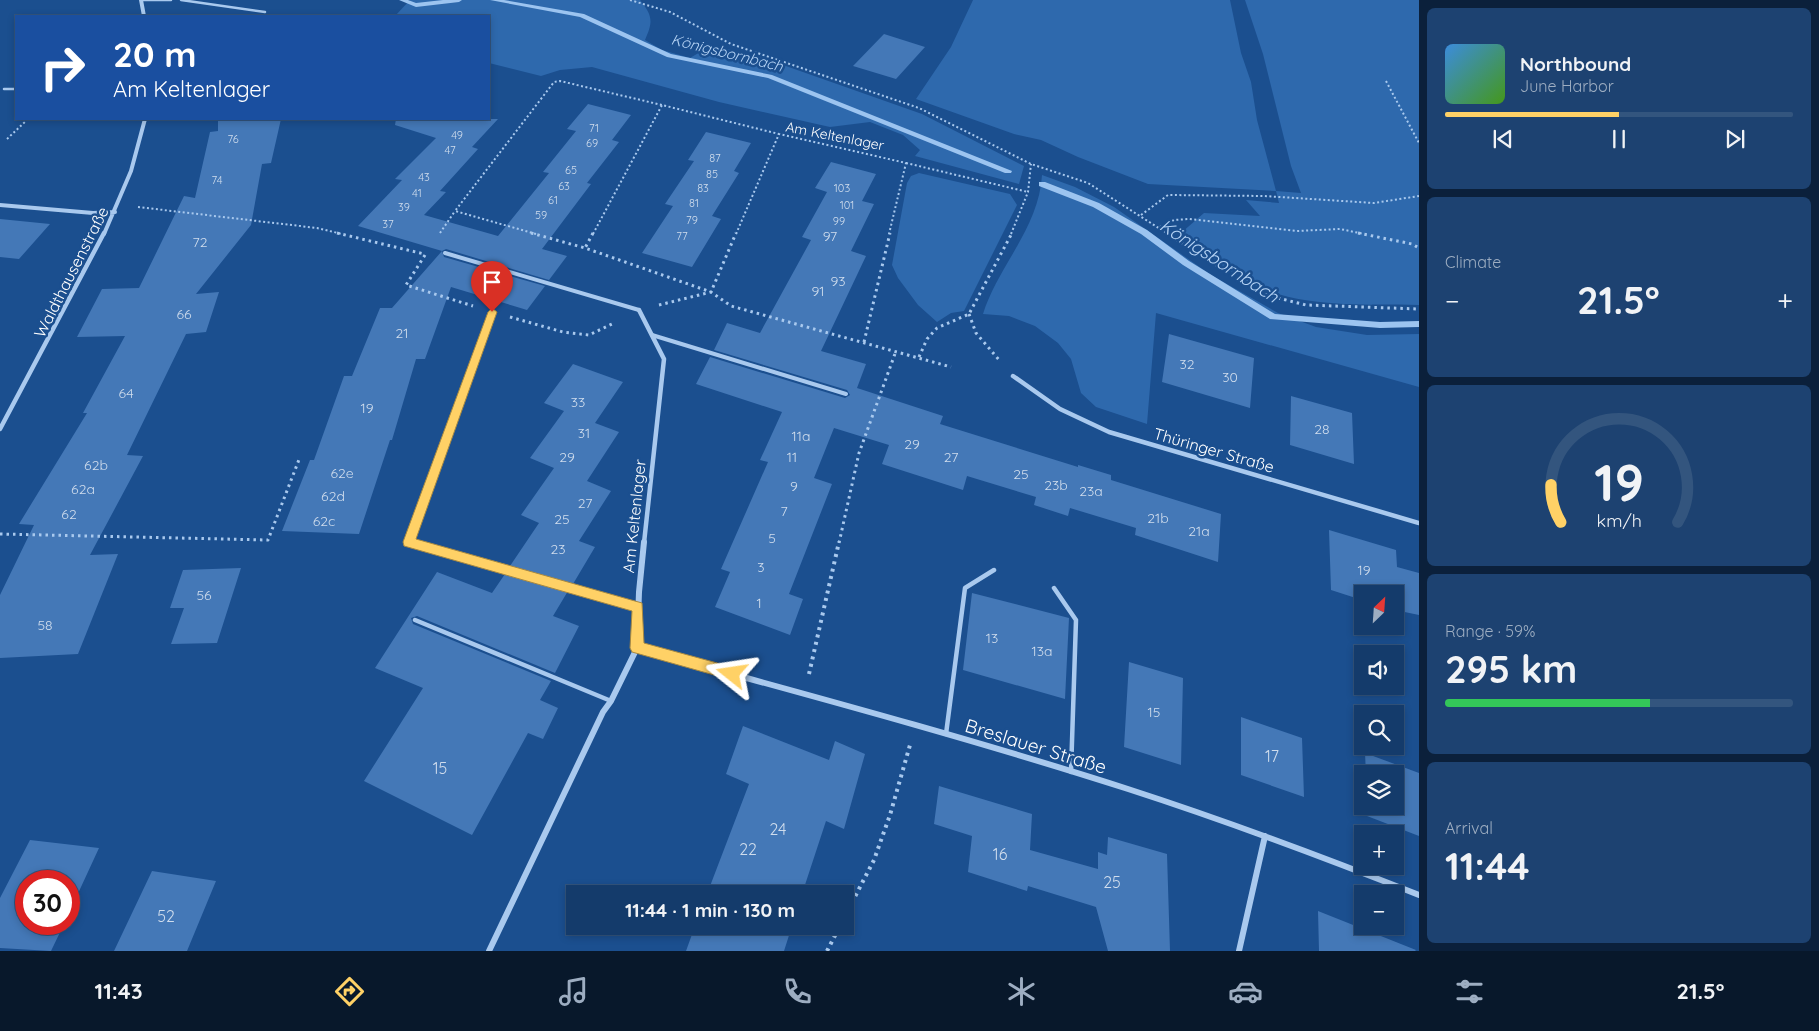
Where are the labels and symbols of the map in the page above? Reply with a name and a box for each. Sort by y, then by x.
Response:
water label: Königsbornbach [669,29,785,76]
street label: Am Keltenlager [784,118,886,154]
house number: 71 [589,121,599,135]
house number: 49 [451,128,463,142]
house number: 76 [227,132,239,146]
house number: 69 [586,136,598,150]
house number: 47 [444,143,456,157]
house number: 87 [709,151,721,165]
house number: 65 [565,163,577,177]
house number: 85 [706,167,718,181]
house number: 43 [418,170,430,184]
house number: 74 [212,173,223,187]
house number: 63 [558,179,570,193]
house number: 83 [697,181,709,195]
house number: 103 [834,181,850,195]
house number: 41 [412,186,422,200]
house number: 61 [548,193,558,207]
house number: 81 [689,196,699,210]
house number: 101 [840,198,854,212]
house number: 39 [398,200,410,214]
street label: Waldthausenstraße [29,203,113,341]
house number: 59 [535,208,547,222]
house number: 79 [686,213,698,227]
house number: 99 [833,214,845,228]
water label: Königsbornbach [1155,214,1284,308]
house number: 37 [382,217,394,231]
house number: 97 [823,227,837,245]
house number: 77 [676,229,688,243]
house number: 72 [193,233,208,251]
pin [471,261,513,312]
house number: 93 [830,272,846,290]
house number: 91 [811,282,825,300]
house number: 66 [176,305,192,323]
house number: 21 [396,324,408,342]
house number: 32 [1179,355,1195,373]
house number: 30 [1222,368,1238,386]
house number: 64 [118,384,134,402]
house number: 33 [571,393,585,411]
house number: 19 [361,399,374,417]
house number: 28 [1314,420,1330,438]
street label: Thüringer Straße [1151,423,1277,477]
house number: 31 [578,424,590,442]
house number: 11a [792,427,810,445]
house number: 29 [904,435,920,453]
house number: 29 [559,448,575,466]
house number: 11 [787,448,797,466]
house number: 27 [944,448,958,466]
house number: 62b [84,456,108,474]
street label: Am Keltenlager [618,458,650,574]
house number: 62e [330,464,354,482]
house number: 25 [1013,465,1029,483]
house number: 23b [1044,476,1068,494]
house number: 9 [790,477,798,495]
house number: 62a [71,480,95,498]
house number: 23a [1079,482,1103,500]
house number: 62d [321,487,345,505]
house number: 27 [578,494,592,512]
house number: 7 [780,502,788,520]
house number: 62 [61,505,77,523]
house number: 21b [1147,509,1169,527]
house number: 25 [554,510,570,528]
house number: 62c [313,512,335,530]
house number: 21a [1188,522,1210,540]
house number: 5 [768,529,776,547]
house number: 23 [550,540,566,558]
house number: 3 [757,558,765,576]
house number: 19 [1358,561,1371,579]
north arrow [1354,585,1404,635]
house number: 56 [196,586,212,604]
house number: 1 [756,594,762,612]
house number: 58 [37,616,53,634]
house number: 13 [986,629,998,647]
house number: 13a [1032,642,1053,660]
position arrow [705,647,757,699]
house number: 15 [1148,703,1160,721]
street label: Breslauer Straße [962,713,1110,779]
house number: 17 [1265,746,1279,766]
house number: 15 [433,758,447,778]
house number: 24 [769,819,787,839]
house number: 22 [739,839,757,859]
house number: 16 [993,844,1008,864]
speed limit sign: 30 [15,870,80,935]
house number: 25 [1103,872,1121,892]
house number: 52 [157,906,175,926]

